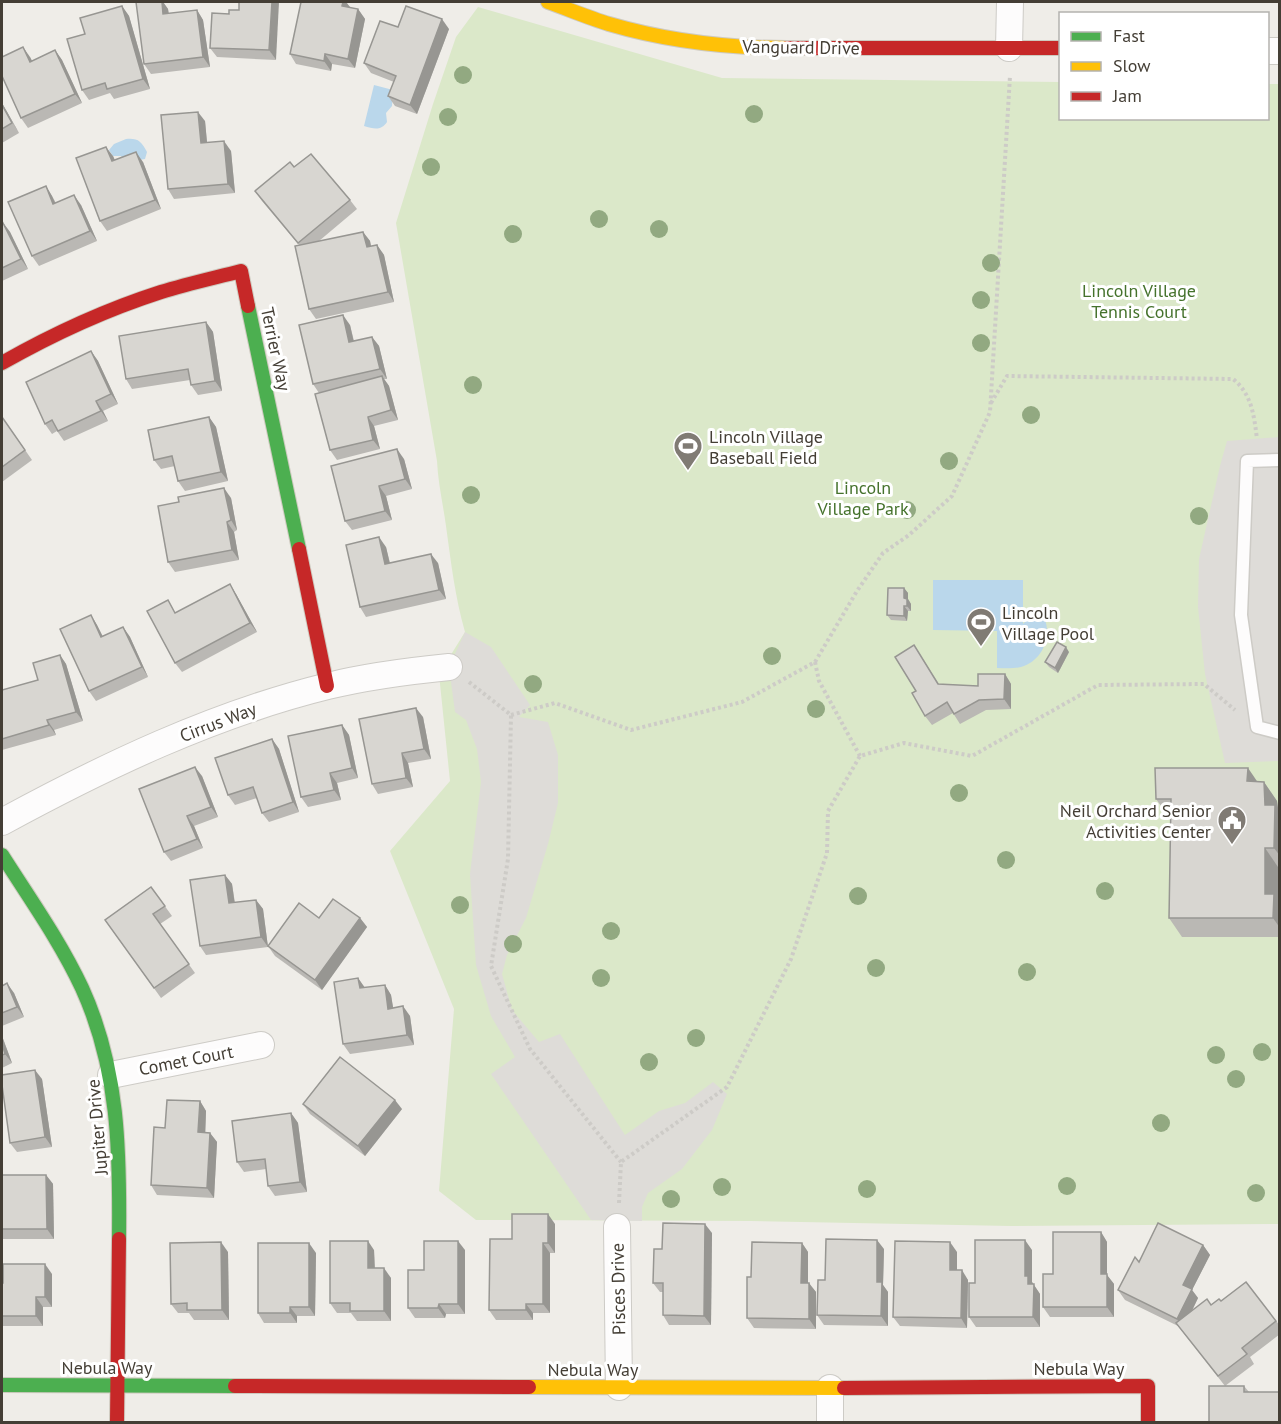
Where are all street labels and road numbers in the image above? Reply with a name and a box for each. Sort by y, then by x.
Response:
street label: Vanguard Drive [741,34,860,60]
street label: Terrier Way [256,305,296,394]
street label: Cirrus Way [176,697,260,747]
street label: Comet Court [137,1040,235,1080]
street label: Jupiter Drive [81,1078,113,1177]
street label: Pisces Drive [606,1243,630,1335]
street label: Nebula Way [62,1356,153,1379]
street label: Nebula Way [1034,1357,1125,1380]
street label: Nebula Way [548,1358,639,1381]

